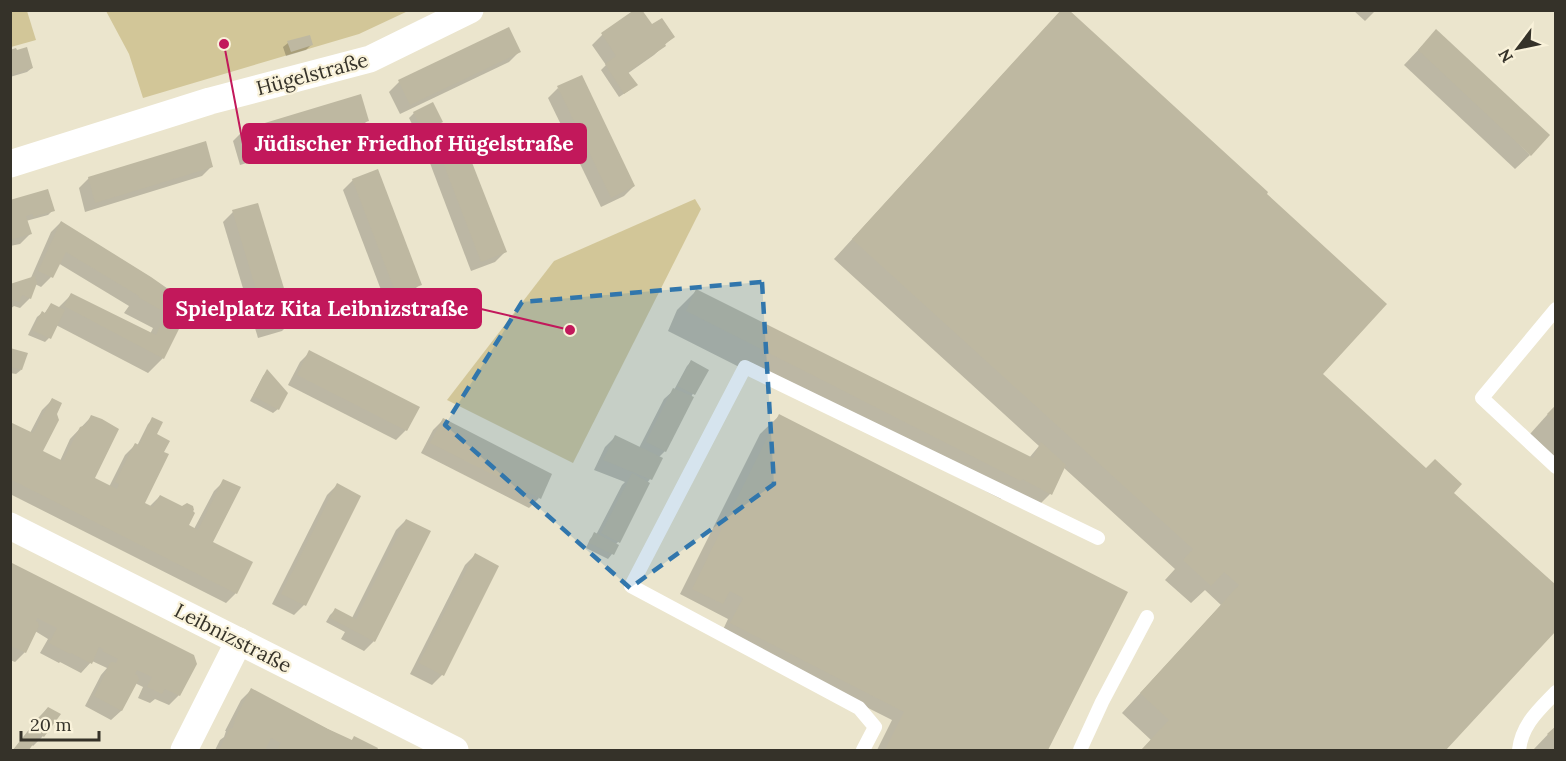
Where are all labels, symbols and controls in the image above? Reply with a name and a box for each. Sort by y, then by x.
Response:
north arrow [1488,18,1548,78]
text: N [1494,45,1517,66]
street label: Hügelstraße [253,47,371,100]
callout: Jüdischer Friedhof Hügelstraße [243,124,586,163]
text: Jüdischer Friedhof Hügelstraße [254,130,574,157]
callout: Spielplatz Kita Leibnizstraße [164,289,481,328]
text: Spielplatz Kita Leibnizstraße [176,295,468,322]
street label: Leibnizstraße [171,597,296,678]
scale bar [21,704,99,742]
text: 20 m [30,713,72,736]

